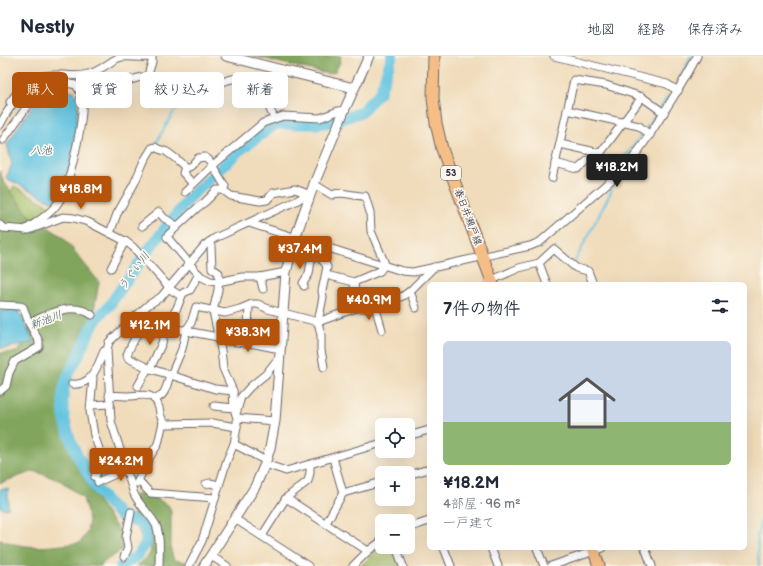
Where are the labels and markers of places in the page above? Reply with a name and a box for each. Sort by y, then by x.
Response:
pin: ¥18.2M [584,154,650,188]
pin: ¥18.8M [48,176,114,210]
pin: ¥37.4M [267,236,333,270]
pin: ¥40.9M [336,287,402,321]
pin: ¥12.1M [117,312,183,346]
pin: ¥38.3M [215,319,281,353]
pin: ¥24.2M [88,448,154,482]

